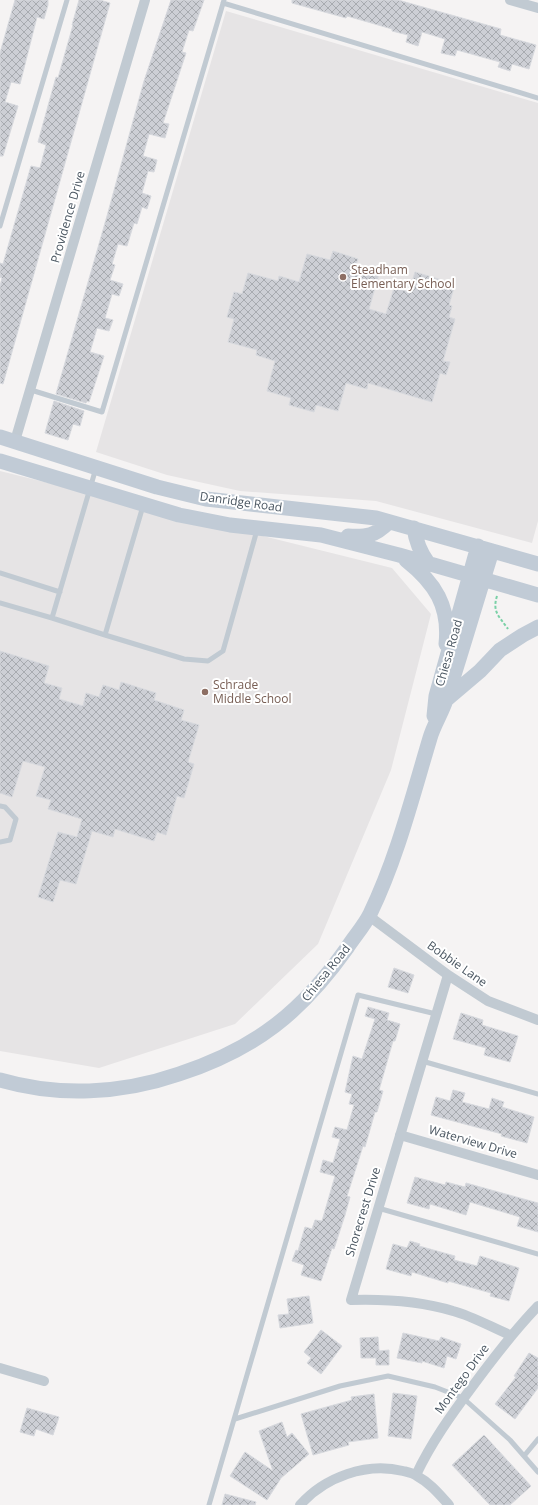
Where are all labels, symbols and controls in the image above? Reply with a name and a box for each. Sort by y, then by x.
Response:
street label: Providence Drive [46,169,89,265]
place label: Steadham Elementary School [351,261,455,292]
marker: Steadham Elementary School [338,272,348,282]
street label: Danridge Road [199,487,283,516]
street label: Chiesa Road [431,617,466,688]
place label: Schrade Middle School [213,676,292,707]
marker: Schrade Middle School [200,687,210,697]
street label: Bobbie Lane [424,937,491,991]
street label: Chiesa Road [297,941,354,1005]
street label: Waterview Drive [427,1121,520,1162]
street label: Shorecrest Drive [341,1165,384,1259]
street label: Montego Drive [430,1340,493,1417]

